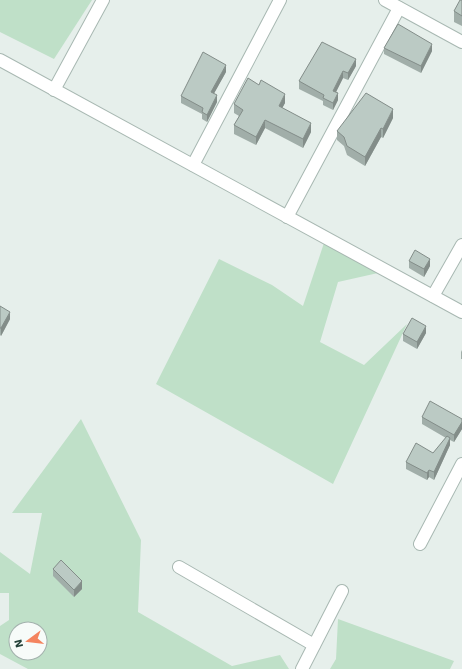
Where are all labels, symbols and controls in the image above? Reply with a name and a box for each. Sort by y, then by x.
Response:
north arrow [8,621,48,661]
text: N [11,638,26,649]

